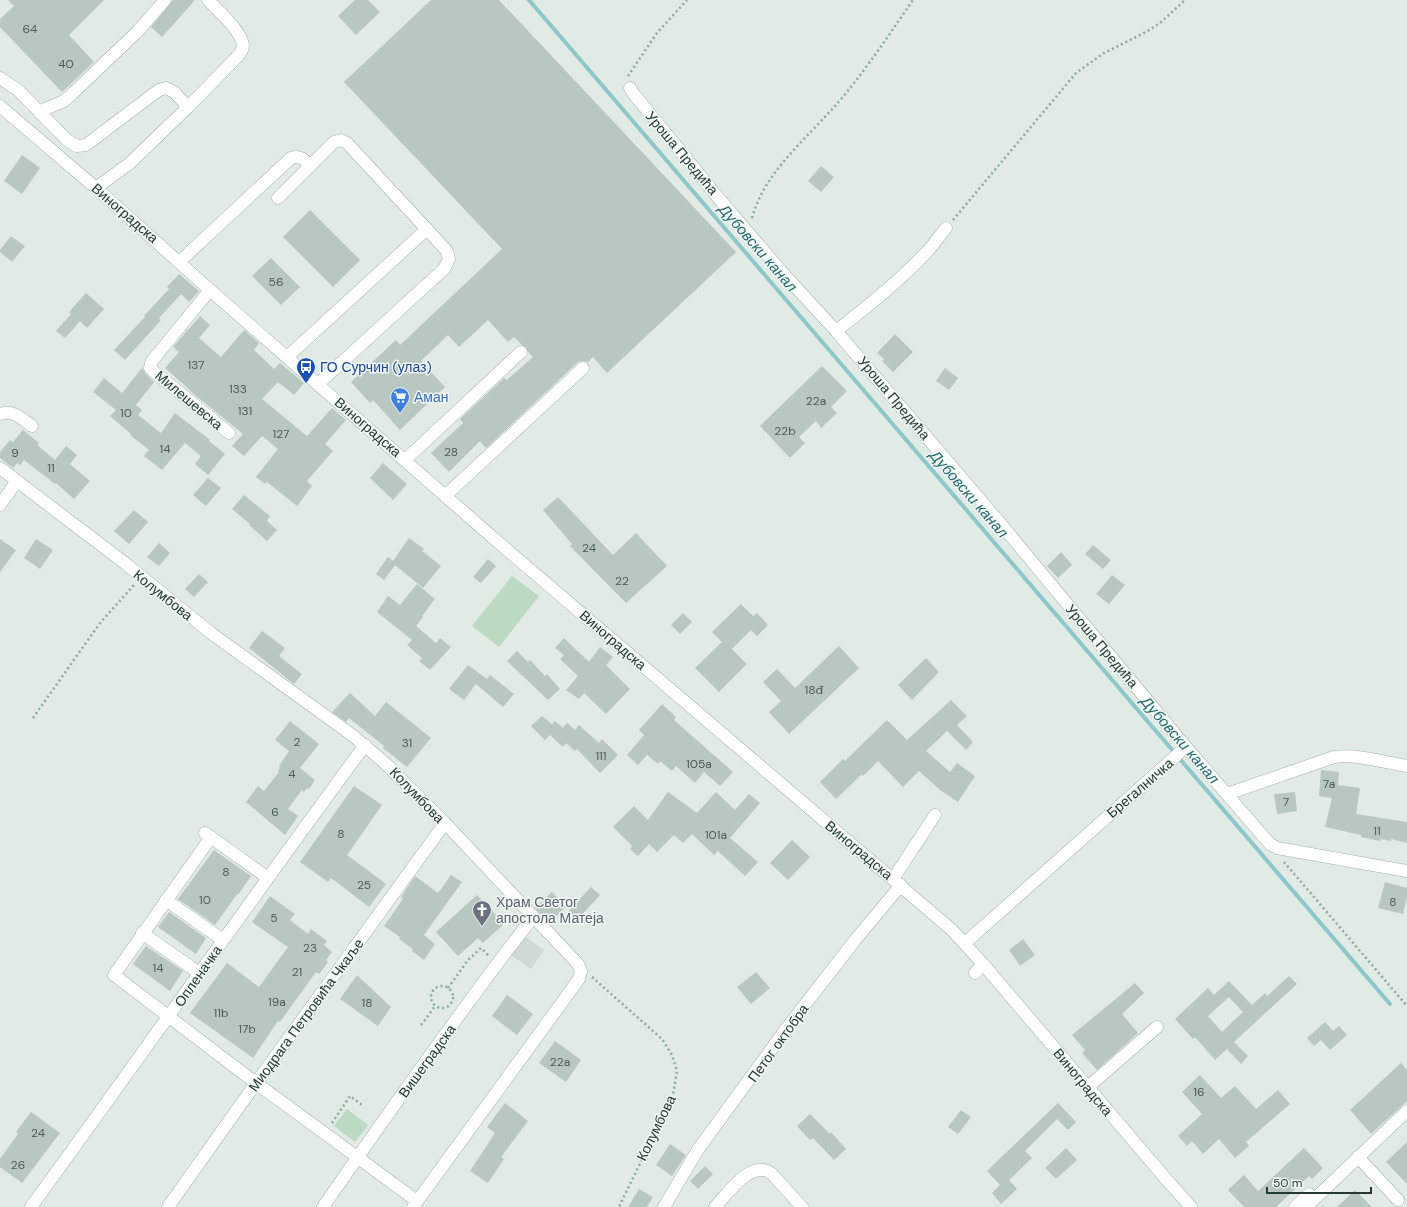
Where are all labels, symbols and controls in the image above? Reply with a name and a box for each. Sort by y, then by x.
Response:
house number: 64 [23,21,37,37]
house number: 40 [58,56,74,72]
street label: Уроша Предића [642,108,722,199]
street label: Виноградска [88,179,162,247]
water label: Дубовски канал [713,198,802,297]
house number: 56 [269,274,283,290]
street label: Уроша Предића [854,353,934,444]
bus stop icon: ГО Сурчин (улаз) [295,356,317,384]
house number: 137 [187,357,205,373]
place label: ГО Сурчин (улаз) [320,358,432,376]
street label: Милешевска [151,366,227,434]
house number: 133 [229,381,247,397]
supermarket icon: Аман [389,386,411,414]
place label: Аман [414,388,448,406]
street label: Виноградска [331,393,405,461]
house number: 22a [806,393,826,409]
house number: 131 [238,403,252,419]
house number: 10 [120,405,132,421]
house number: 22b [774,423,796,439]
house number: 127 [273,426,289,442]
house number: 14 [159,441,171,457]
house number: 28 [444,444,458,460]
water label: Дубовски канал [924,444,1013,543]
house number: 9 [11,445,19,461]
house number: 11 [47,460,55,476]
house number: 24 [582,540,596,556]
street label: Колумбова [130,566,196,624]
house number: 22 [615,573,629,589]
street label: Уроша Предића [1062,601,1142,692]
street label: Виноградска [576,606,650,674]
house number: 18đ [804,682,824,698]
water label: Дубовски канал [1135,690,1224,789]
house number: 2 [294,734,301,750]
house number: 31 [402,735,412,751]
house number: 111 [595,748,607,764]
street label: Брегалничка [1103,754,1177,822]
house number: 105a [686,756,712,772]
street label: Колумбова [386,763,448,827]
house number: 4 [288,766,296,782]
house number: 7a [1323,776,1335,792]
house number: 7 [1283,794,1289,810]
house number: 6 [271,804,279,820]
street label: Виноградска [822,817,897,884]
house number: 11 [1373,823,1381,839]
house number: 8 [337,826,345,842]
house number: 101a [705,827,727,843]
house number: 8 [222,864,230,880]
house number: 25 [357,877,371,893]
house number: 10 [199,892,211,908]
place label: Храм Светог апостола Матеја [496,893,604,927]
house number: 8 [1389,894,1397,910]
church icon: Храм Светог апостола Матеја [471,899,493,927]
house number: 5 [270,910,278,926]
street label: Миодрага Петровића Чкаље [244,935,368,1095]
house number: 23 [303,940,317,956]
street label: Опленачка [170,942,226,1010]
house number: 14 [152,960,164,976]
house number: 21 [292,964,302,980]
house number: 19a [268,994,286,1010]
house number: 18 [361,995,373,1011]
street label: Петог октобра [744,1000,812,1085]
house number: 11b [213,1005,229,1021]
house number: 17b [238,1021,256,1037]
street label: Вишеградска [394,1021,460,1101]
street label: Виноградска [1050,1045,1117,1120]
house number: 22a [550,1054,570,1070]
house number: 16 [1193,1084,1205,1100]
street label: Колумбова [632,1092,680,1164]
house number: 24 [31,1125,45,1141]
house number: 26 [11,1157,25,1173]
scale bar [1267,1169,1371,1195]
text: 50 m [1273,1175,1302,1191]

